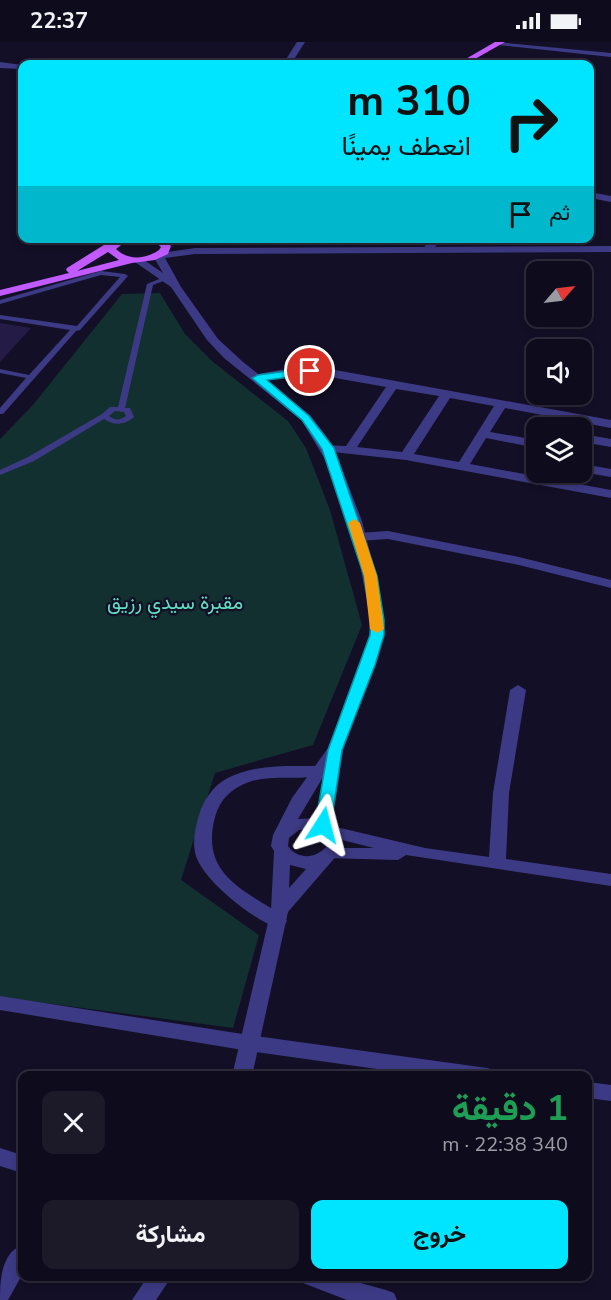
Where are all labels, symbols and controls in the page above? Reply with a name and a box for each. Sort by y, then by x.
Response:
text: 22:37 [30,6,88,36]
text: 310 m [347,73,471,130]
icon: right [492,84,570,162]
text: انعطف يمينًا [341,128,471,165]
icon: arrive [504,198,537,231]
text: ثم [549,198,570,228]
north arrow [526,261,592,327]
map controls [526,261,592,483]
button: sound [526,339,592,405]
pin [284,345,335,396]
icon: arrive [293,354,326,387]
button: layers [526,417,592,483]
park label: مقبرة سيدي رزيق [107,589,243,619]
position arrow [291,793,355,857]
text: 1 دقيقة [452,1084,568,1133]
button: close [42,1091,105,1154]
text: 340 m · 22:38 [442,1131,568,1158]
button: مشاركة [42,1200,299,1269]
button: خروج [311,1200,568,1269]

